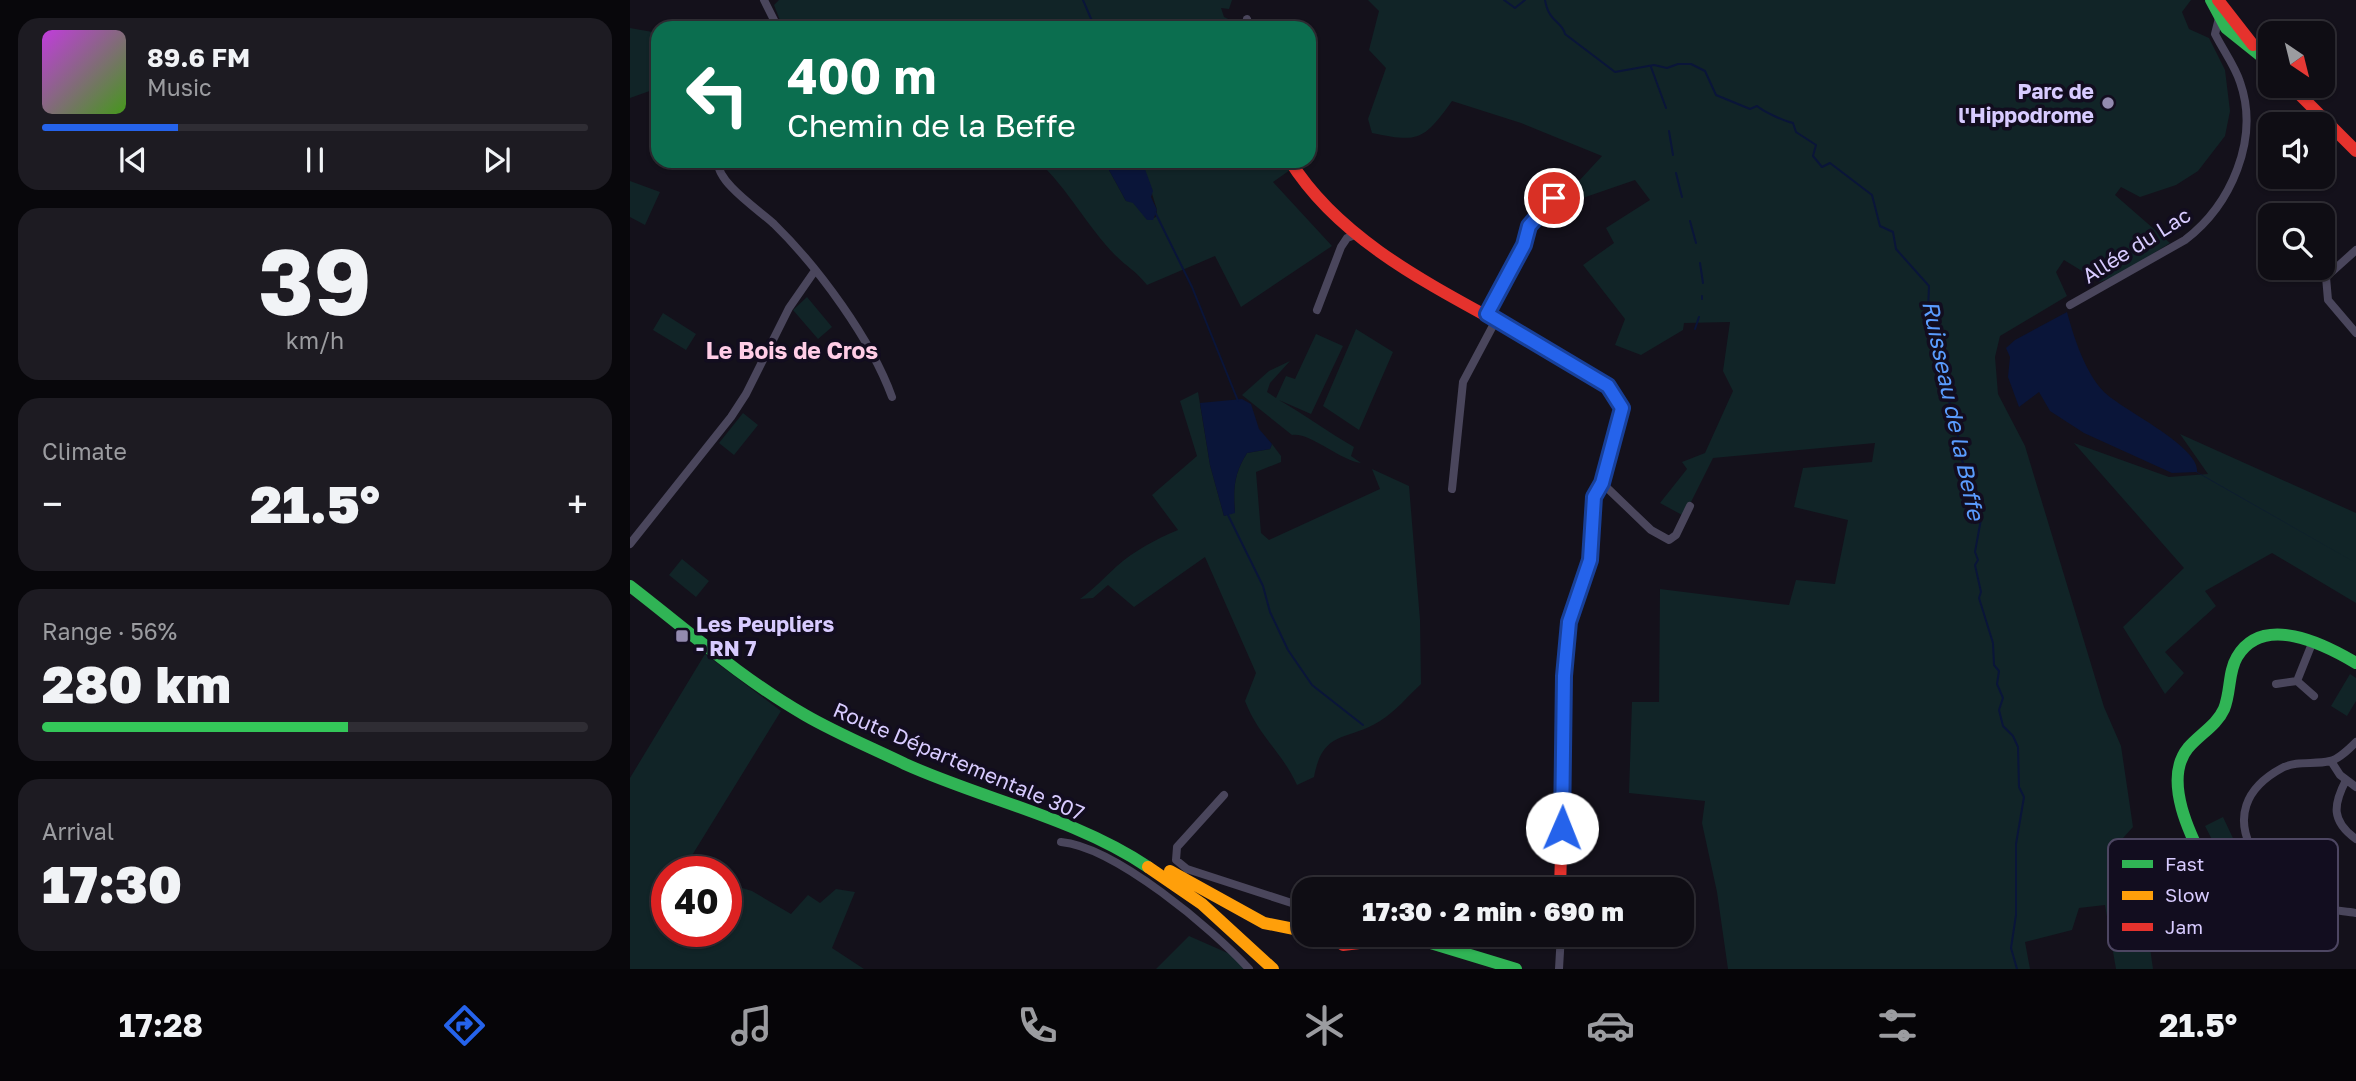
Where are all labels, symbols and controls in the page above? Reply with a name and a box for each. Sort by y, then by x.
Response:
north arrow [2258,21,2334,98]
map controls [2258,21,2335,280]
text: 89.6 FM [147,42,250,73]
text: 400 m [787,46,936,105]
icon: left [672,49,763,140]
text: Music [147,73,212,101]
place label: Parc de l'Hippodrome [1958,78,2094,128]
marker: Parc de l'Hippodrome [2100,95,2116,111]
text: Chemin de la Beffe [787,106,1076,144]
button: sound [2258,112,2335,189]
icon: previous [114,141,152,179]
icon: pause [296,141,334,179]
icon: next [478,141,516,179]
pin [1524,168,1584,228]
icon: arrive [1535,179,1573,217]
street label: Allée du Lac [2077,201,2195,289]
button: search [2258,203,2335,280]
text: 39 [258,226,372,335]
water label: Ruisseau de la Beffe [1917,298,1991,524]
text: km/h [286,326,344,354]
district label: Le Bois de Cros [706,336,878,364]
text: Climate [42,437,127,465]
text: 21.5° [250,472,380,534]
text: − [42,481,63,526]
text: + [567,481,588,526]
place label: Les Peupliers - RN 7 [696,611,834,661]
text: Range · 56% [42,617,177,645]
marker: Les Peupliers - RN 7 [674,628,690,644]
text: 280 km [42,652,231,714]
street label: Route Départementale 307 [830,696,1088,826]
position arrow [1525,791,1599,865]
text: Arrival [42,817,114,845]
legend [2108,839,2338,951]
text: 17:30 [42,852,182,914]
text: Fast [2165,852,2204,875]
speed limit sign: 40 [651,856,742,947]
text: Slow [2165,883,2210,906]
text: 17:30 · 2 min · 690 m [1362,896,1624,927]
text: Jam [2165,915,2203,938]
icon: directions [440,1001,489,1050]
icon: music [727,1001,776,1050]
icon: phone [1013,1001,1062,1050]
icon: climate [1300,1001,1349,1050]
icon: car [1586,1001,1635,1050]
icon: filters [1873,1001,1922,1050]
text: 17:28 [119,1006,203,1044]
text: 21.5° [2159,1006,2237,1044]

